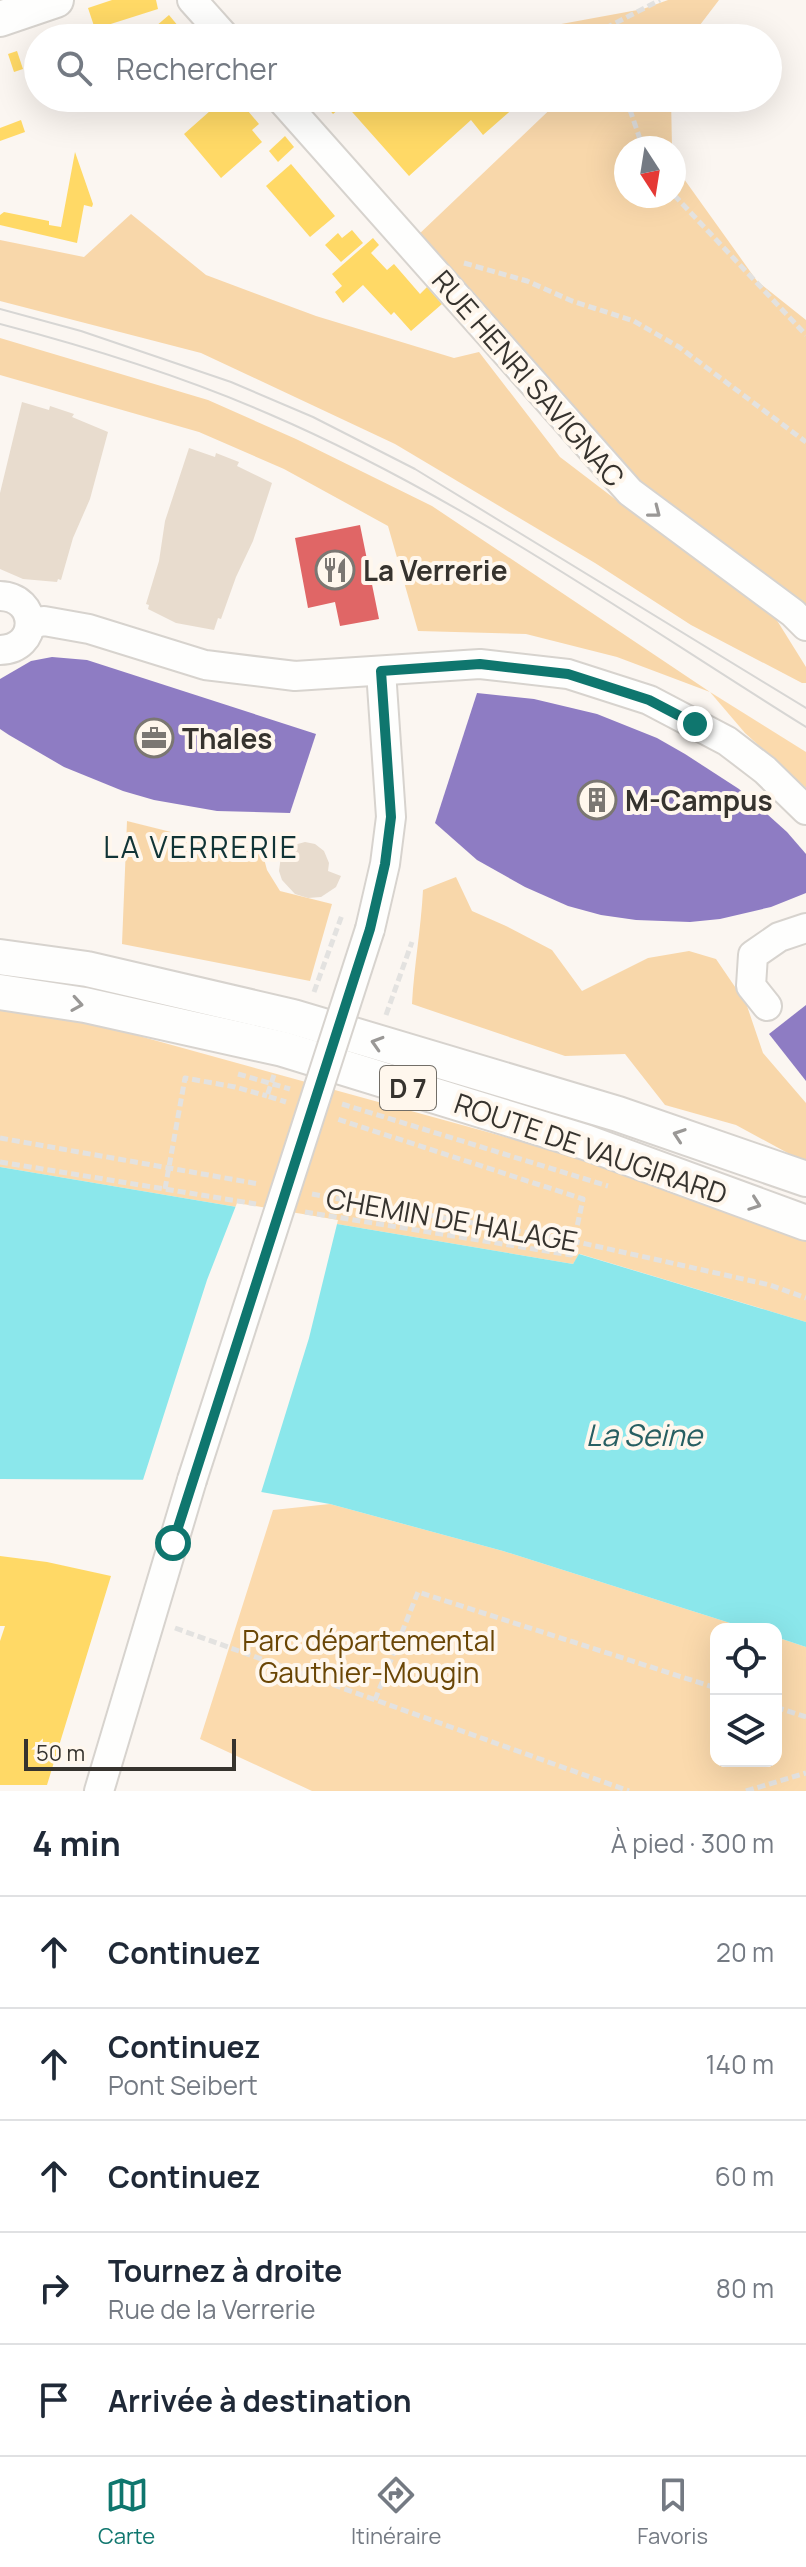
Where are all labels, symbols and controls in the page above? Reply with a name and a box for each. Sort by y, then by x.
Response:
search box [24,24,782,112]
icon: search [52,46,96,90]
text: Rechercher [116,48,278,89]
north arrow [614,136,686,208]
street label: RUE HENRI SAVIGNAC [424,262,634,494]
one-way arrow [646,502,661,516]
restaurant icon: La Verrerie [314,549,356,591]
place label: La Verrerie [363,551,508,589]
route end [677,706,713,742]
office icon: Thales [133,717,175,759]
place label: Thales [182,719,273,757]
building icon: M-Campus [576,779,618,821]
place label: M-Campus [625,781,773,819]
district label: LA VERRERIE [103,826,299,867]
one-way arrow [70,994,84,1011]
one-way arrow [371,1036,385,1052]
road number: D 7 [380,1066,436,1110]
street label: ROUTE DE VAUGIRARD [450,1083,732,1213]
one-way arrow [673,1128,687,1145]
street label: CHEMIN DE HALAGE [323,1178,581,1260]
one-way arrow [747,1194,761,1211]
water label: La Seine [586,1414,704,1455]
route start [155,1525,191,1561]
park label: Parc départemental Gauthier-Mougin [242,1621,496,1691]
map controls [710,1623,782,1767]
button: locate [710,1623,782,1695]
button: layers [710,1695,782,1767]
scale bar [24,1735,236,1771]
text: 50 m [36,1738,85,1768]
text: 4 min [32,1820,121,1866]
text: À pied · 300 m [611,1825,774,1861]
icon: ahead [32,1930,76,1974]
text: Continuez [108,1932,260,1973]
text: 20 m [716,1934,774,1970]
text: Continuez [108,2026,260,2067]
icon: ahead [32,2042,76,2086]
text: 140 m [705,2046,774,2082]
text: Pont Seibert [108,2067,258,2103]
icon: ahead [32,2154,76,2198]
text: Continuez [108,2156,260,2197]
text: 60 m [715,2158,774,2194]
text: Tournez à droite [108,2250,342,2291]
icon: right [32,2266,76,2310]
text: 80 m [716,2270,774,2306]
text: Rue de la Verrerie [108,2291,315,2327]
icon: arrive [32,2378,76,2422]
text: Arrivée à destination [108,2380,411,2421]
tab: Carte [98,2473,155,2551]
tab: Itinéraire [351,2473,441,2551]
tab: Favoris [637,2473,708,2551]

